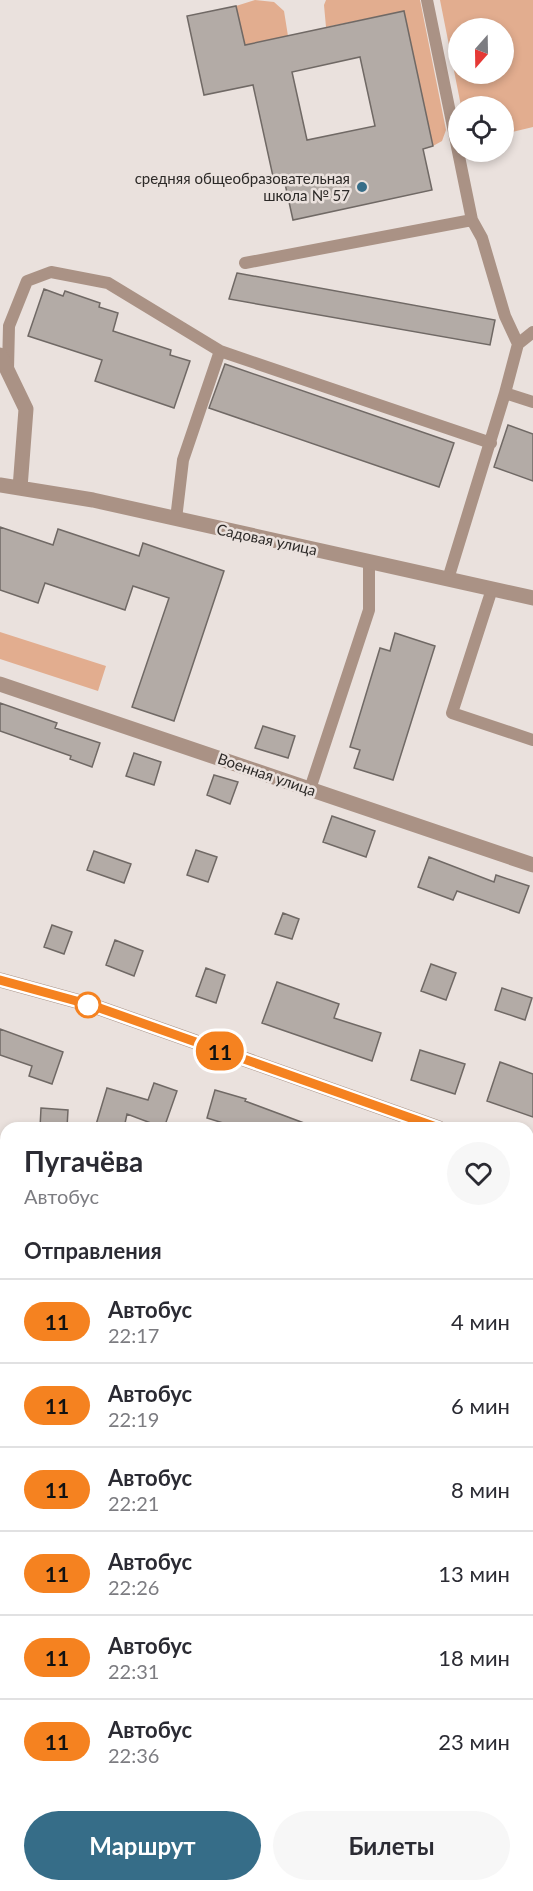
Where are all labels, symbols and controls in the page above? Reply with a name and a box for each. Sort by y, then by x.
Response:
north arrow [448,18,514,84]
map controls [448,18,514,162]
button: locate [448,96,514,162]
place label: средняя общеобразовательная школа № 57 [135,169,350,204]
marker: средняя общеобразовательная школа № 57 [355,180,369,194]
street label: Садовая улица [215,520,319,558]
street label: Военная улица [216,749,318,799]
unlabelled marker [75,992,101,1018]
line badge: 11 [193,1032,247,1070]
text: 11 [208,1039,232,1064]
button: heart [447,1142,510,1205]
text: Пугачёва [24,1144,143,1178]
text: Автобус [24,1184,99,1208]
text: Отправления [24,1237,162,1264]
text: Автобус [108,1296,192,1323]
text: 4 мин [451,1308,510,1335]
text: 11 [45,1309,69,1334]
text: 22:17 [108,1323,159,1347]
text: Автобус [108,1380,192,1407]
text: 6 мин [451,1392,510,1419]
text: 11 [45,1393,69,1418]
text: 22:19 [108,1407,159,1431]
text: Автобус [108,1464,192,1491]
text: 8 мин [451,1476,510,1503]
text: 11 [45,1477,69,1502]
text: 22:21 [108,1491,159,1515]
text: Автобус [108,1548,192,1575]
text: 13 мин [438,1560,510,1587]
text: 11 [45,1561,69,1586]
text: 22:26 [108,1575,159,1599]
text: Автобус [108,1632,192,1659]
text: 18 мин [438,1644,510,1671]
text: 11 [45,1645,69,1670]
text: 22:31 [108,1659,159,1683]
text: Автобус [108,1716,192,1743]
text: 23 мин [438,1728,510,1755]
text: 11 [45,1729,69,1754]
text: 22:36 [108,1743,159,1767]
button: Маршрут [24,1811,261,1880]
button: Билеты [273,1811,510,1880]

